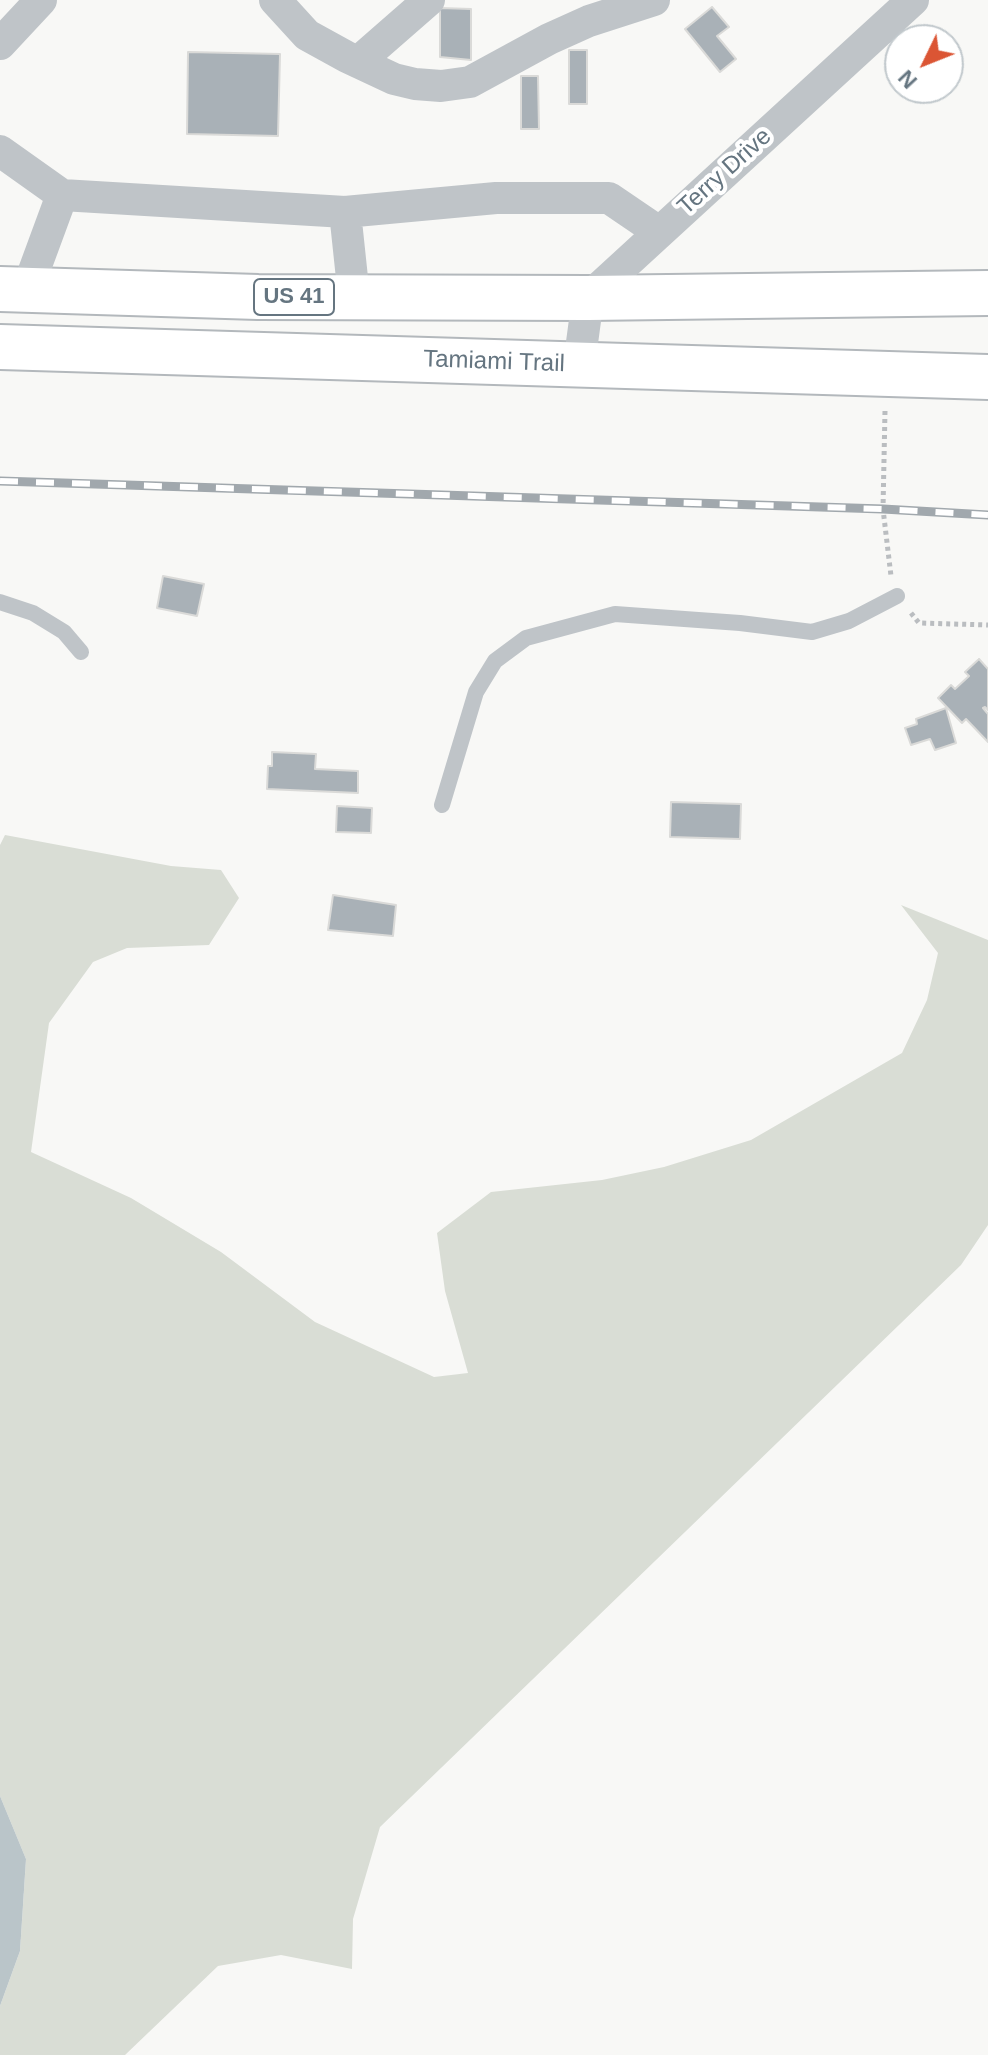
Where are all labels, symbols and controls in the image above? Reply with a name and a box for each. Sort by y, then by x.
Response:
north arrow [884,24,964,104]
text: N [893,65,922,94]
street label: Terry Drive [672,122,778,222]
road number: US 41 [254,279,334,315]
street label: Tamiami Trail [423,345,565,379]

